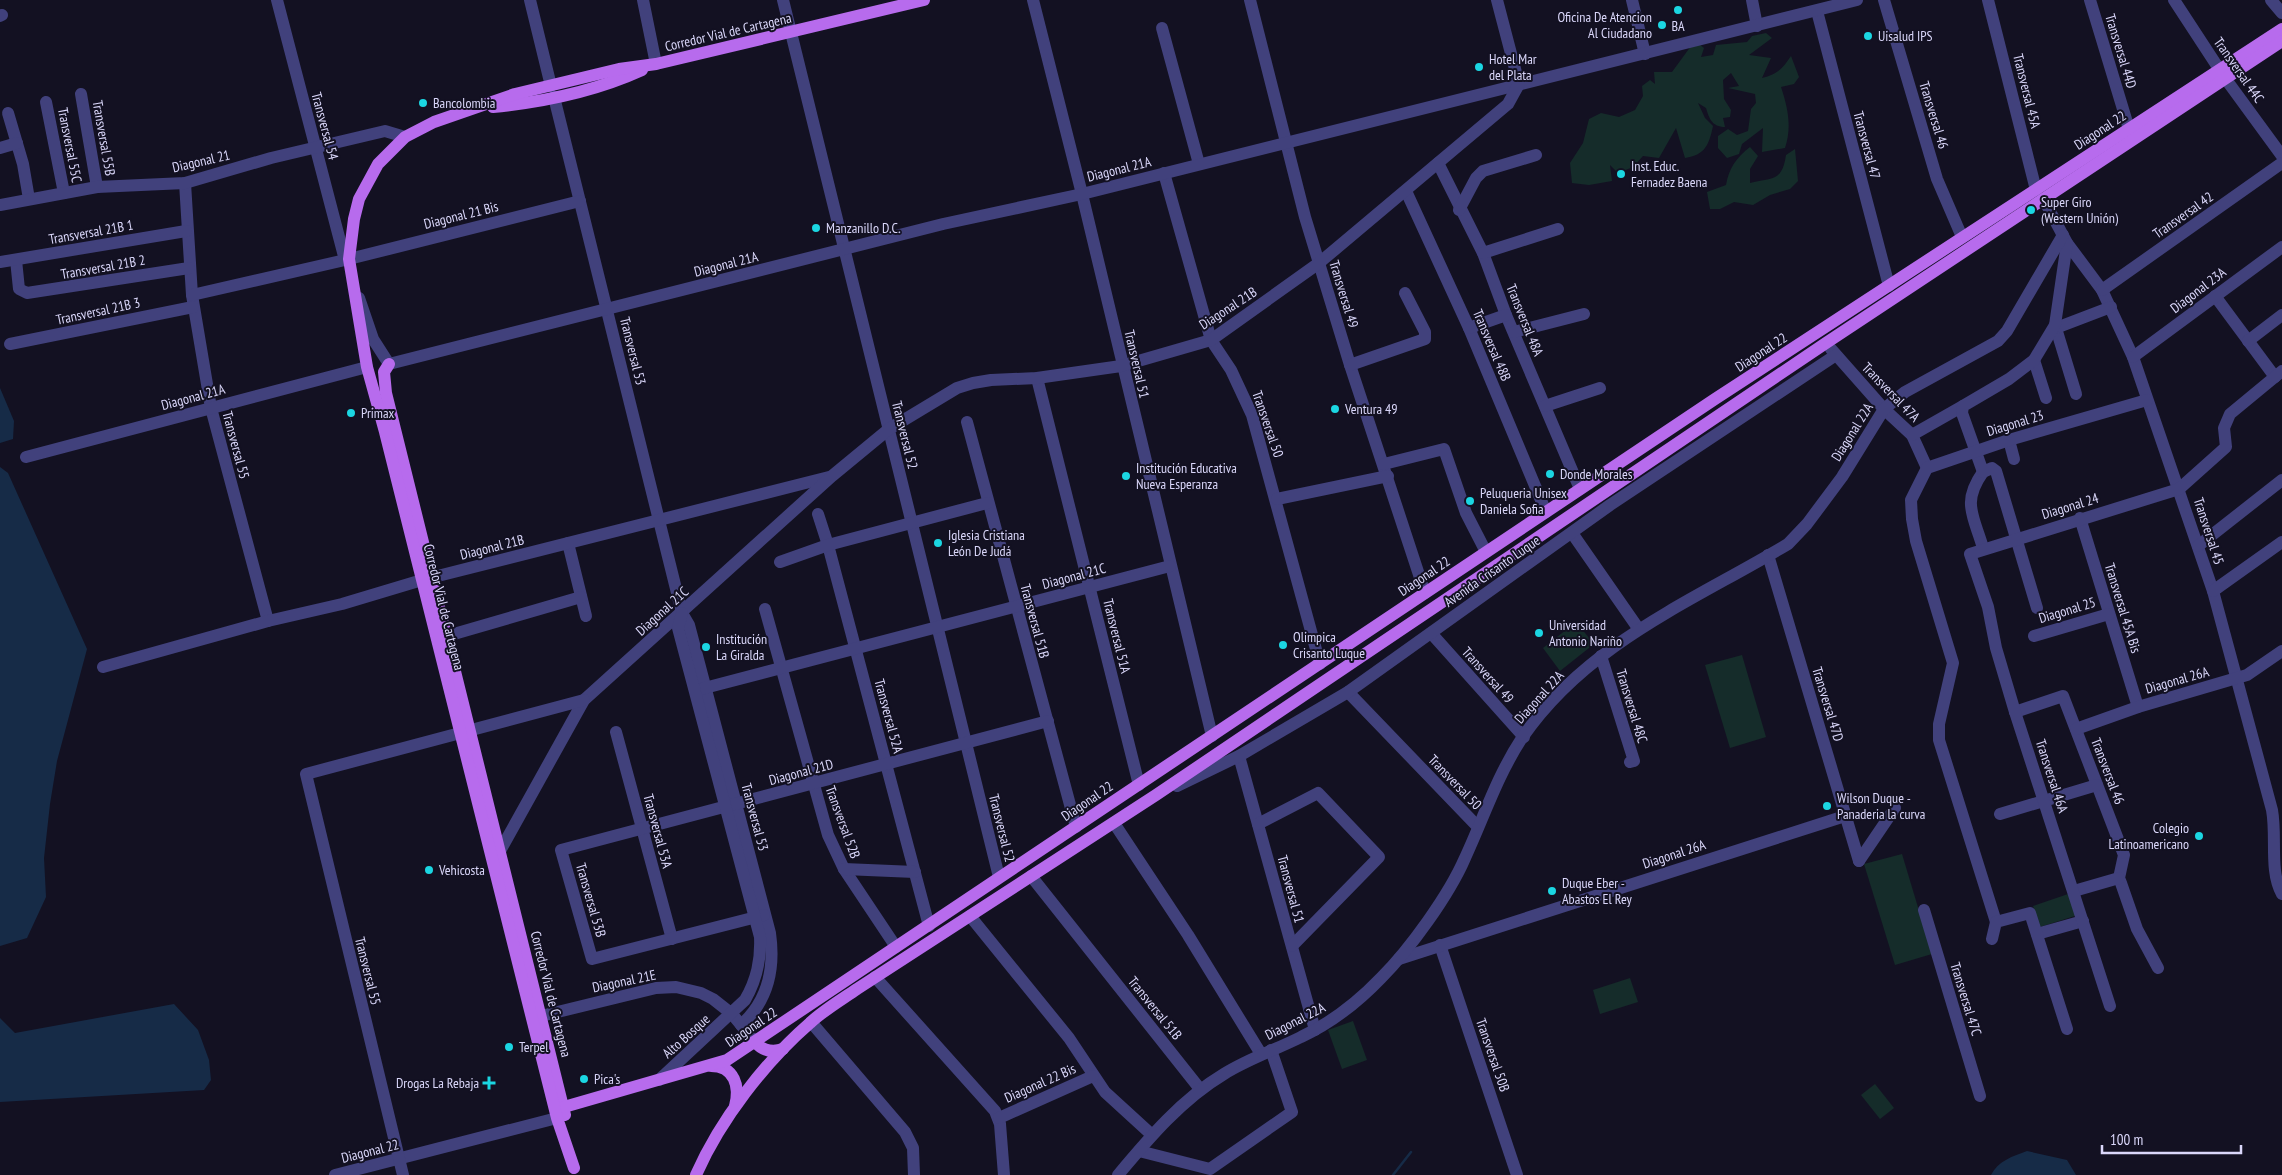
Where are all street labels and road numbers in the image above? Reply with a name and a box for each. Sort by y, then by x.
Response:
street label: Corredor Vial de Cartagena [663,9,793,55]
street label: Transversal 44D [2101,12,2141,90]
street label: Transversal 44C [2210,34,2269,107]
street label: Transversal 45A [2009,52,2045,131]
street label: Transversal 46 [1915,79,1953,151]
street label: Transversal 54 [307,90,343,163]
street label: Transversal 55B [89,99,119,177]
street label: Transversal 55C [54,106,86,185]
street label: Diagonal 22 [2070,106,2130,154]
street label: Transversal 47 [1849,109,1885,181]
street label: Diagonal 21 [170,146,232,176]
street label: Diagonal 21A [1085,152,1153,186]
street label: Transversal 42 [2149,188,2217,242]
street label: Diagonal 21 Bis [422,197,500,233]
street label: Transversal 21B 1 [47,216,135,248]
street label: Diagonal 21A [692,247,760,281]
street label: Transversal 21B 2 [59,251,147,283]
street label: Transversal 49 [1325,258,1363,330]
street label: Diagonal 23A [2167,263,2230,317]
street label: Transversal 48A [1502,281,1548,359]
street label: Diagonal 21B [1196,283,1260,333]
street label: Transversal 21B 3 [54,293,142,329]
street label: Transversal 48B [1469,306,1515,384]
street label: Transversal 53 [616,315,650,387]
street label: Transversal 51 [1120,328,1154,400]
street label: Diagonal 22 [1731,328,1791,376]
street label: Transversal 47A [1858,358,1924,426]
street label: Diagonal 21A [159,380,227,414]
street label: Transversal 50 [1248,388,1288,460]
street label: Transversal 52 [888,399,922,471]
street label: Diagonal 22A [1827,399,1877,464]
street label: Diagonal 23 [1984,406,2046,440]
street label: Transversal 55 [218,409,254,481]
street label: Diagonal 24 [2039,489,2101,523]
street label: Transversal 45 [2190,495,2228,567]
street label: Diagonal 21B [458,530,526,564]
street label: Avenida Crisanto Luque [1440,531,1544,611]
street label: Corredor Vial de Cartagena [420,542,468,672]
street label: Diagonal 22 [1395,552,1453,600]
street label: Diagonal 21C [1040,559,1108,593]
street label: Transversal 45A Bis [2101,561,2145,655]
street label: Diagonal 21C [632,582,693,639]
street label: Transversal 51B [1016,582,1054,660]
street label: Diagonal 25 [2036,593,2098,627]
street label: Transversal 51A [1099,597,1135,676]
street label: Transversal 49 [1458,643,1518,707]
street label: Diagonal 26A [2143,662,2211,698]
street label: Transversal 47D [1808,665,1848,743]
street label: Diagonal 22A [1510,666,1568,727]
street label: Transversal 48C [1612,667,1652,746]
street label: Transversal 52A [870,677,908,756]
street label: Transversal 46 [2087,735,2129,807]
street label: Transversal 46A [2032,737,2072,815]
street label: Transversal 50 [1424,751,1486,813]
street label: Diagonal 21D [767,755,835,789]
street label: Diagonal 22 [1058,777,1116,825]
street label: Transversal 53 [737,781,773,853]
street label: Transversal 52B [822,783,864,861]
street label: Transversal 53A [639,792,677,871]
street label: Transversal 52 [985,792,1019,864]
street label: Diagonal 26A [1640,835,1708,873]
street label: Transversal 51 [1273,853,1309,925]
street label: Transversal 53B [572,861,610,939]
street label: Corredor Vial de Cartagena [527,929,575,1059]
street label: Transversal 55 [351,935,385,1007]
street label: Transversal 47C [1946,960,1986,1038]
street label: Diagonal 21E [590,965,658,997]
street label: Transversal 51B [1124,973,1186,1043]
street label: Diagonal 22A [1262,998,1328,1044]
street label: Diagonal 22 [722,1003,780,1051]
street label: Alto Bosque [658,1010,714,1062]
street label: Transversal 50B [1472,1016,1514,1094]
street label: Diagonal 22 Bis [1002,1059,1079,1107]
street label: Diagonal 22 [339,1135,401,1167]

